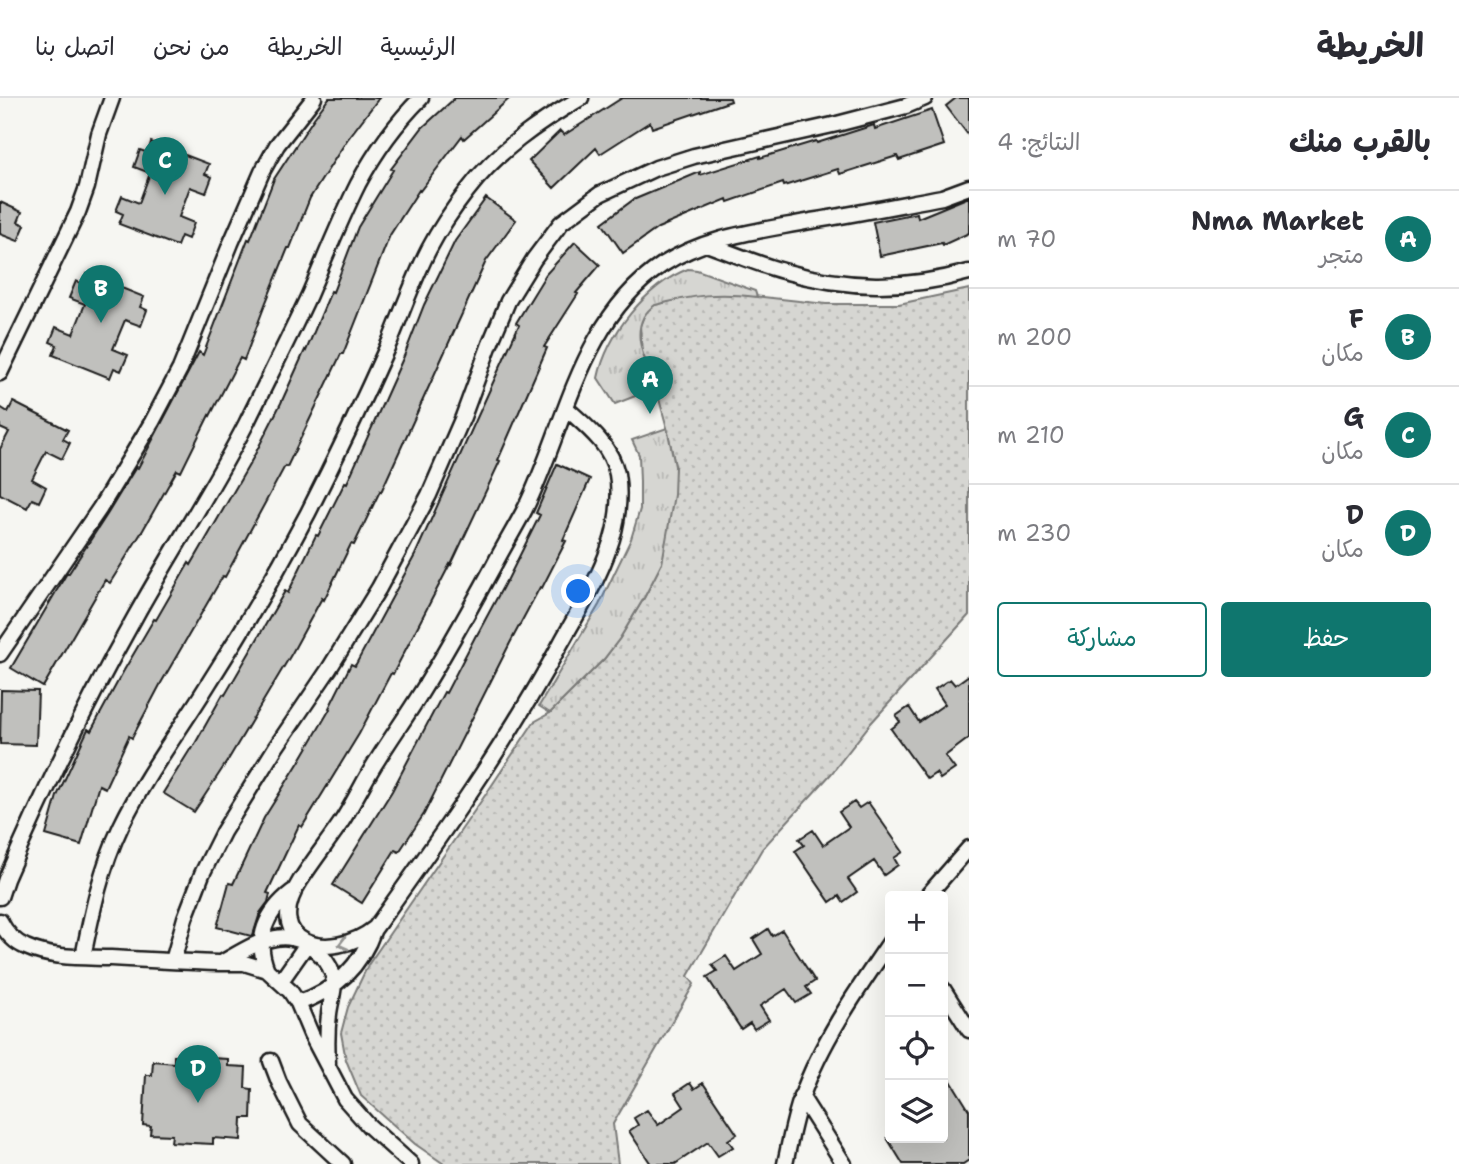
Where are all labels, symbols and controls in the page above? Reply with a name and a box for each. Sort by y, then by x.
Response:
text: الخريطة [1317,23,1424,68]
text: اتصل بنا [35,31,115,63]
text: من نحن [153,31,230,63]
text: الخريطة [268,31,343,63]
text: الرئيسية [381,31,456,63]
text: بالقرب منك [1289,121,1431,162]
text: النتائج: 4 [997,127,1080,157]
pin: C [142,137,188,195]
text: Nma Market [1191,203,1364,238]
text: 70 m [997,224,1056,254]
text: A [1399,224,1417,254]
text: متجر [1319,240,1364,270]
pin: B [78,265,124,323]
text: F [1349,301,1364,336]
text: 200 m [997,322,1072,352]
text: B [1401,322,1415,352]
text: مكان [1321,338,1364,368]
pin: A [627,356,673,414]
text: G [1343,399,1364,434]
text: 210 m [997,420,1065,450]
text: C [1401,420,1415,450]
text: مكان [1321,436,1364,466]
text: D [1346,497,1364,532]
text: 230 m [997,518,1071,548]
text: D [1400,518,1416,548]
text: مكان [1321,534,1364,564]
your location [561,574,595,608]
button: مشاركة [997,602,1207,677]
button: حفظ [1221,602,1431,677]
map controls [885,891,948,1143]
button: + [885,891,948,954]
one-way arrow [337,936,349,950]
button: − [885,954,948,1017]
button: locate [885,1017,948,1080]
pin: D [175,1045,221,1103]
button: layers [885,1080,948,1143]

